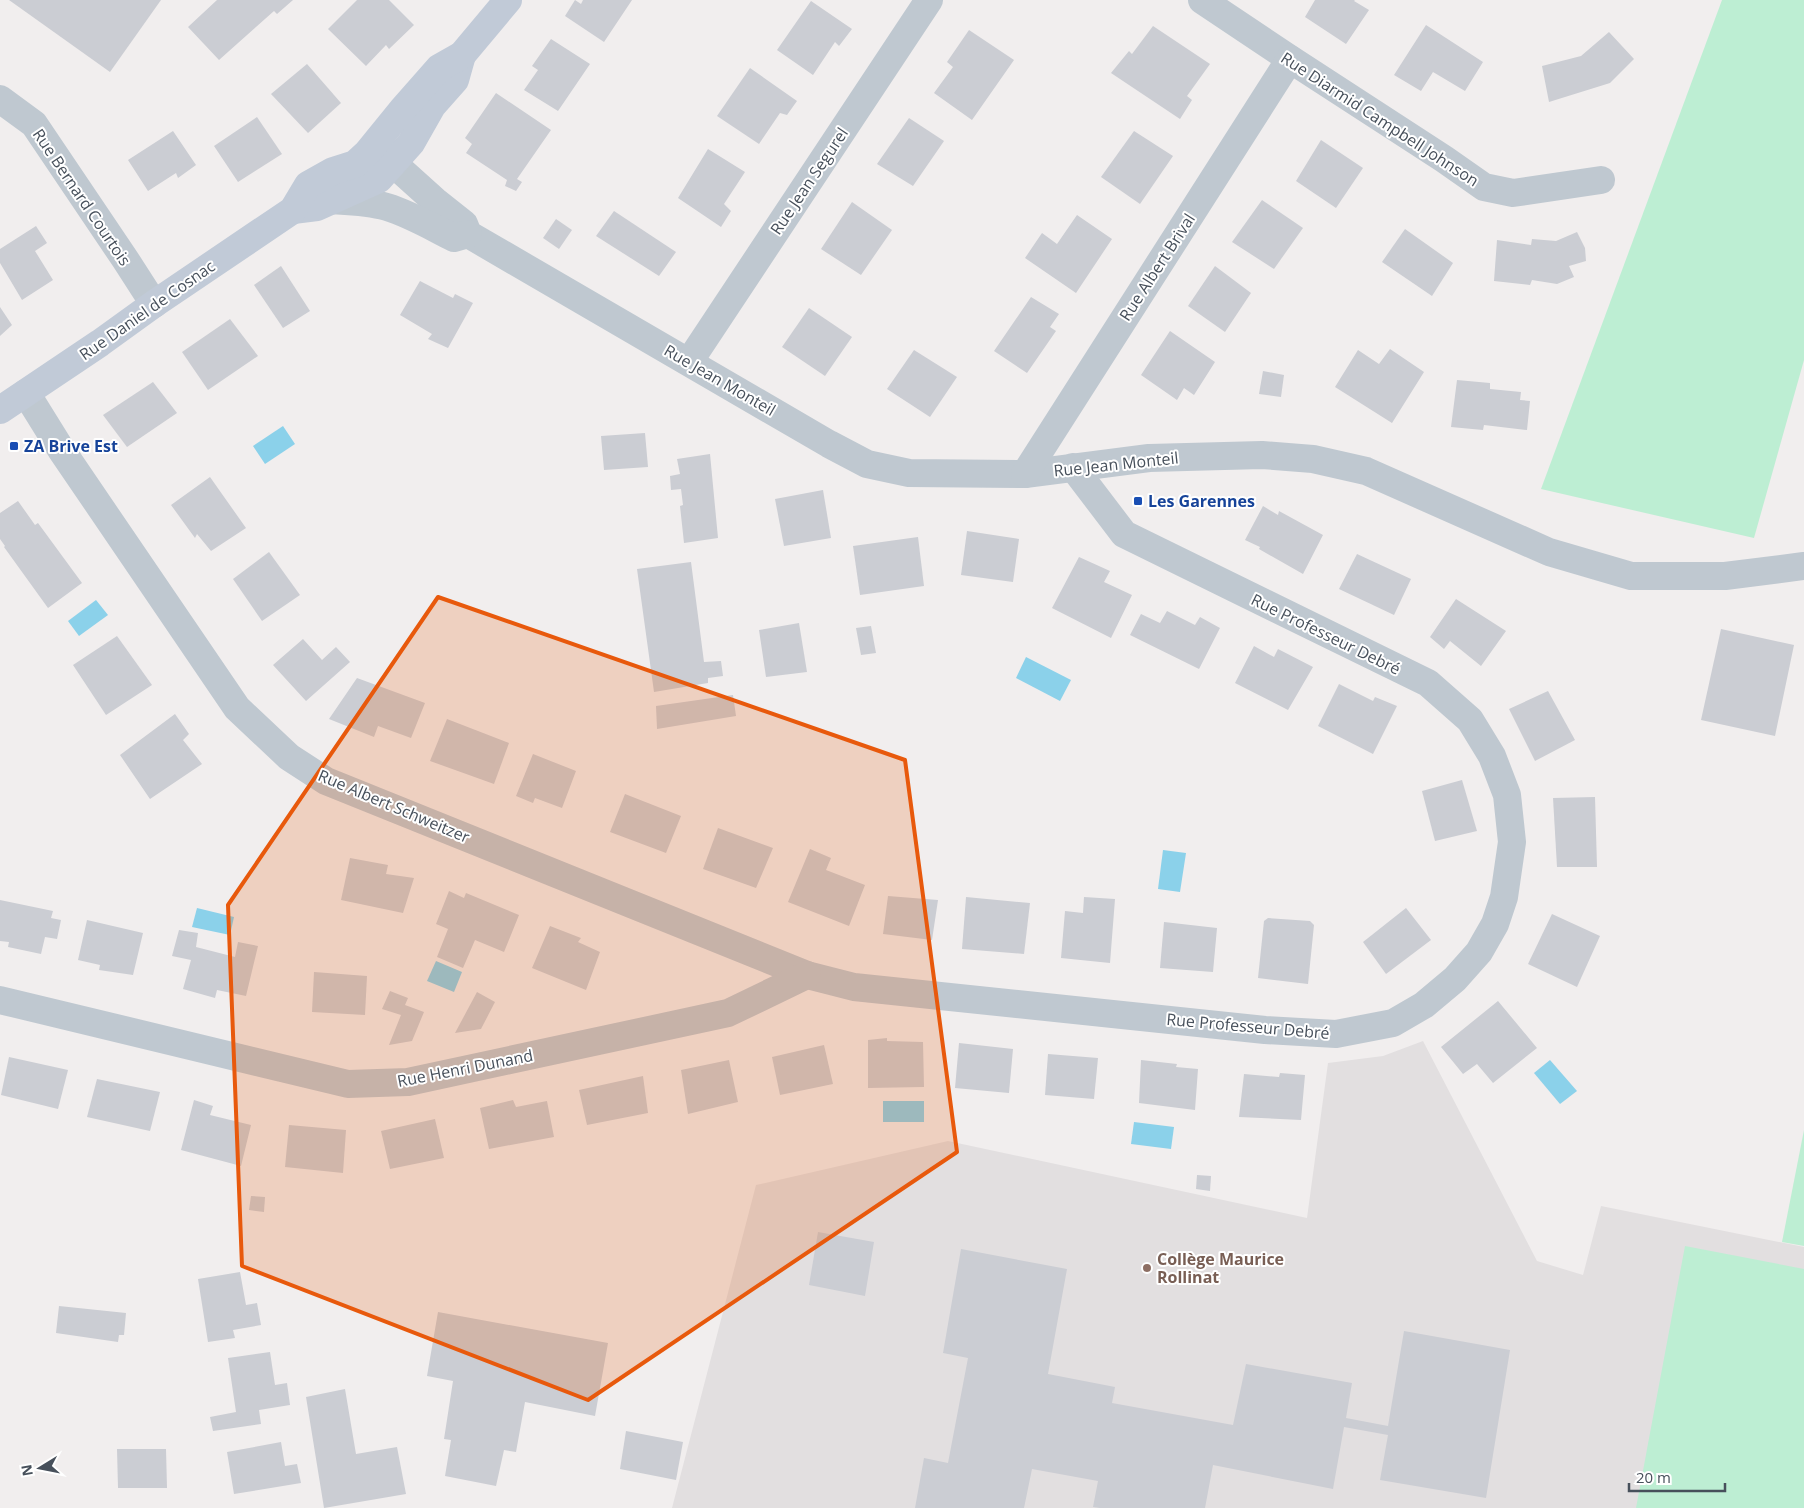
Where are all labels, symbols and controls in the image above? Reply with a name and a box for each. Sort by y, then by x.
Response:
street label: Rue Diarmid Campbell Johnson [1277,47,1483,191]
street label: Rue Jean Segurel [765,123,853,239]
street label: Rue Bernard Courtois [28,124,136,270]
street label: Rue Albert Brival [1114,209,1200,325]
street label: Rue Daniel de Cosnac [75,255,220,365]
street label: Rue Jean Monteil [660,339,780,421]
place label: ZA Brive Est [24,435,118,457]
marker: ZA Brive Est [8,440,20,452]
street label: Rue Jean Monteil [1052,446,1180,482]
place label: Les Garennes [1148,490,1255,512]
marker: Les Garennes [1132,495,1144,507]
street label: Rue Professeur Debré [1248,588,1404,680]
street label: Rue Albert Schweitzer [315,764,474,848]
street label: Rue Professeur Debré [1166,1008,1330,1044]
street label: Rue Henri Dunand [395,1044,535,1092]
place label: Collège Maurice Rollinat [1157,1248,1284,1288]
marker: Collège Maurice Rollinat [1141,1262,1153,1274]
north arrow [15,1443,65,1493]
scale bar [1629,1460,1725,1492]
text: N [16,1463,37,1478]
text: 20 m [1636,1467,1671,1487]

